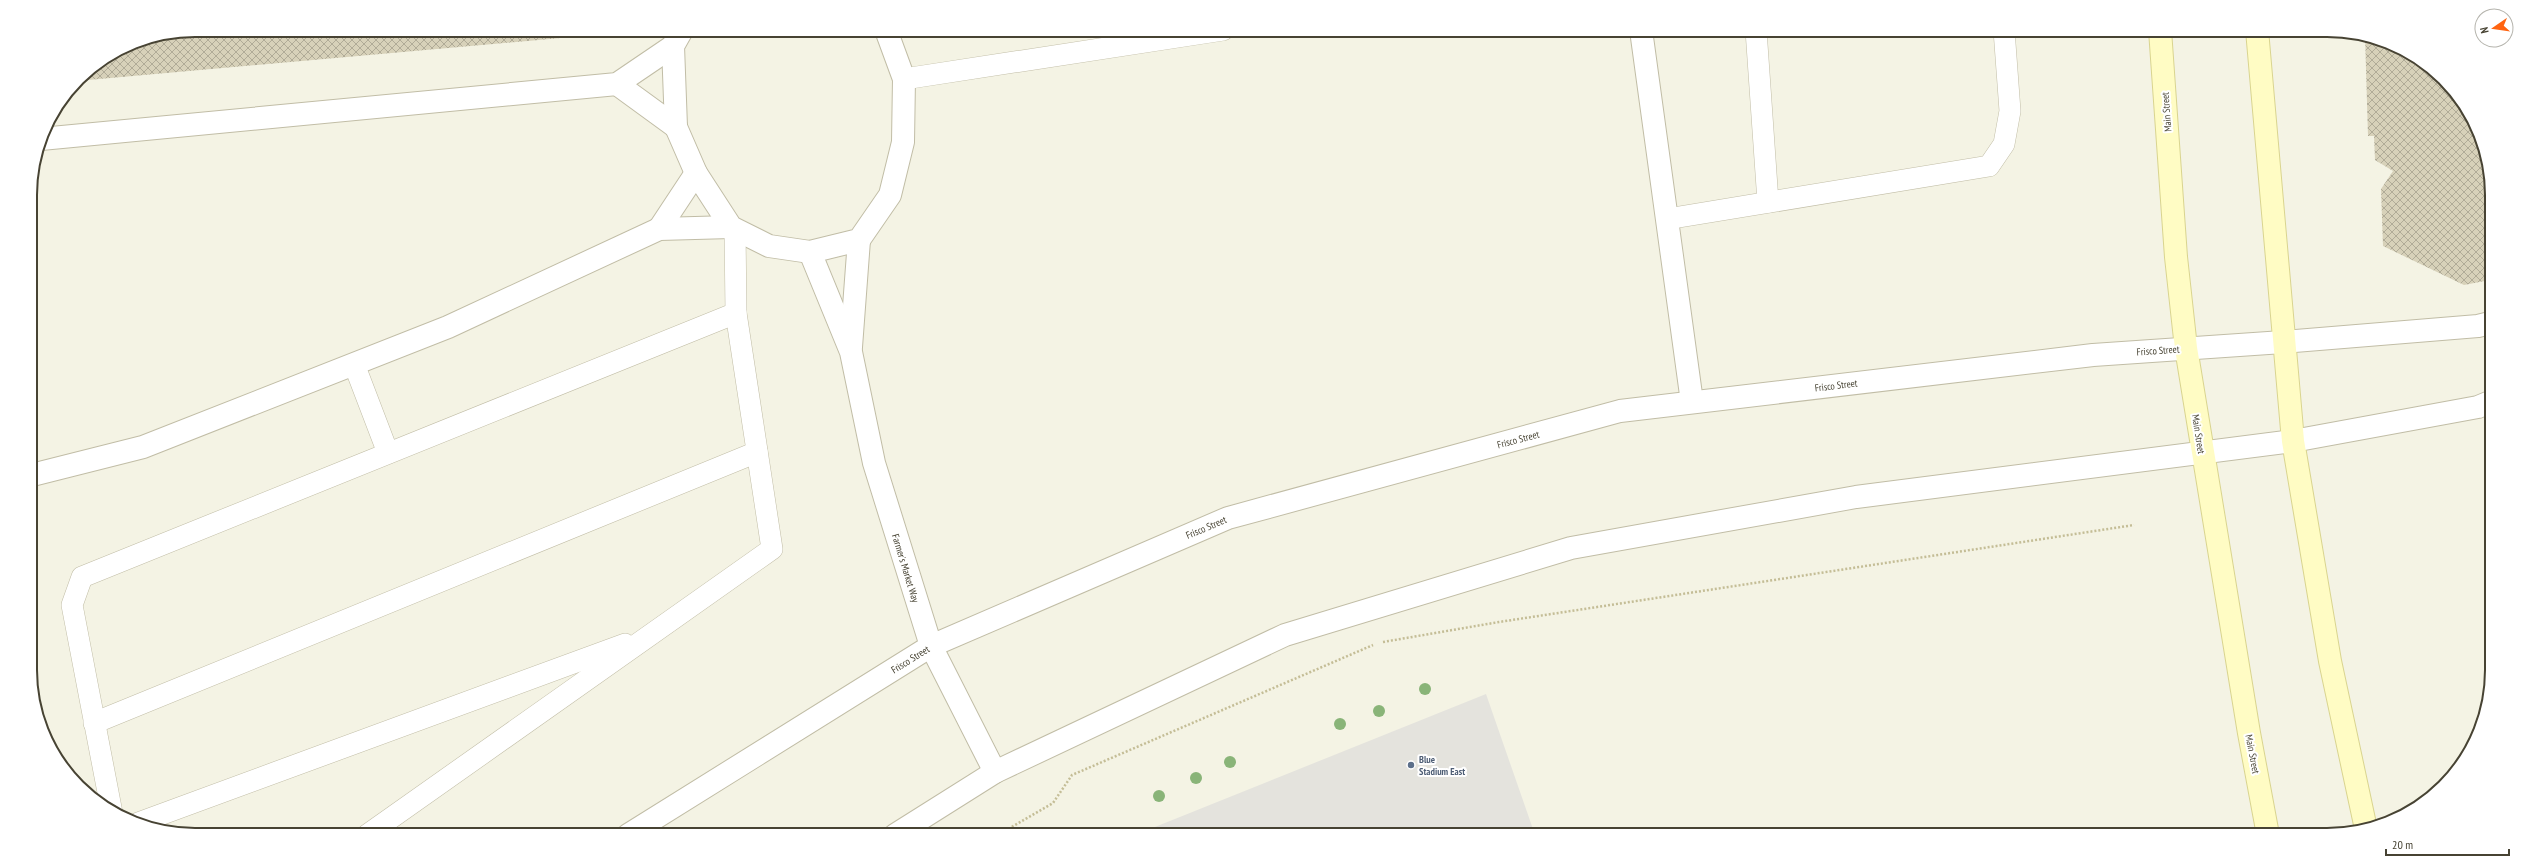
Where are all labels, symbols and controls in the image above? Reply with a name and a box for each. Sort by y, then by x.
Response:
north arrow [2474,8,2514,48]
text: N [2477,26,2492,35]
street label: Main Street [2159,91,2174,132]
street label: Frisco Street [2136,342,2180,358]
street label: Frisco Street [1814,376,1858,395]
street label: Main Street [2189,413,2208,455]
street label: Frisco Street [1496,428,1541,451]
street label: Frisco Street [1184,513,1229,542]
street label: Farmer's Market Way [889,532,922,604]
street label: Frisco Street [889,642,932,676]
street label: Main Street [2242,733,2263,775]
place label: Blue Stadium East [1419,753,1465,778]
marker: Blue Stadium East [1406,760,1416,770]
scale bar [2386,831,2509,857]
text: 20 m [2392,837,2413,852]

